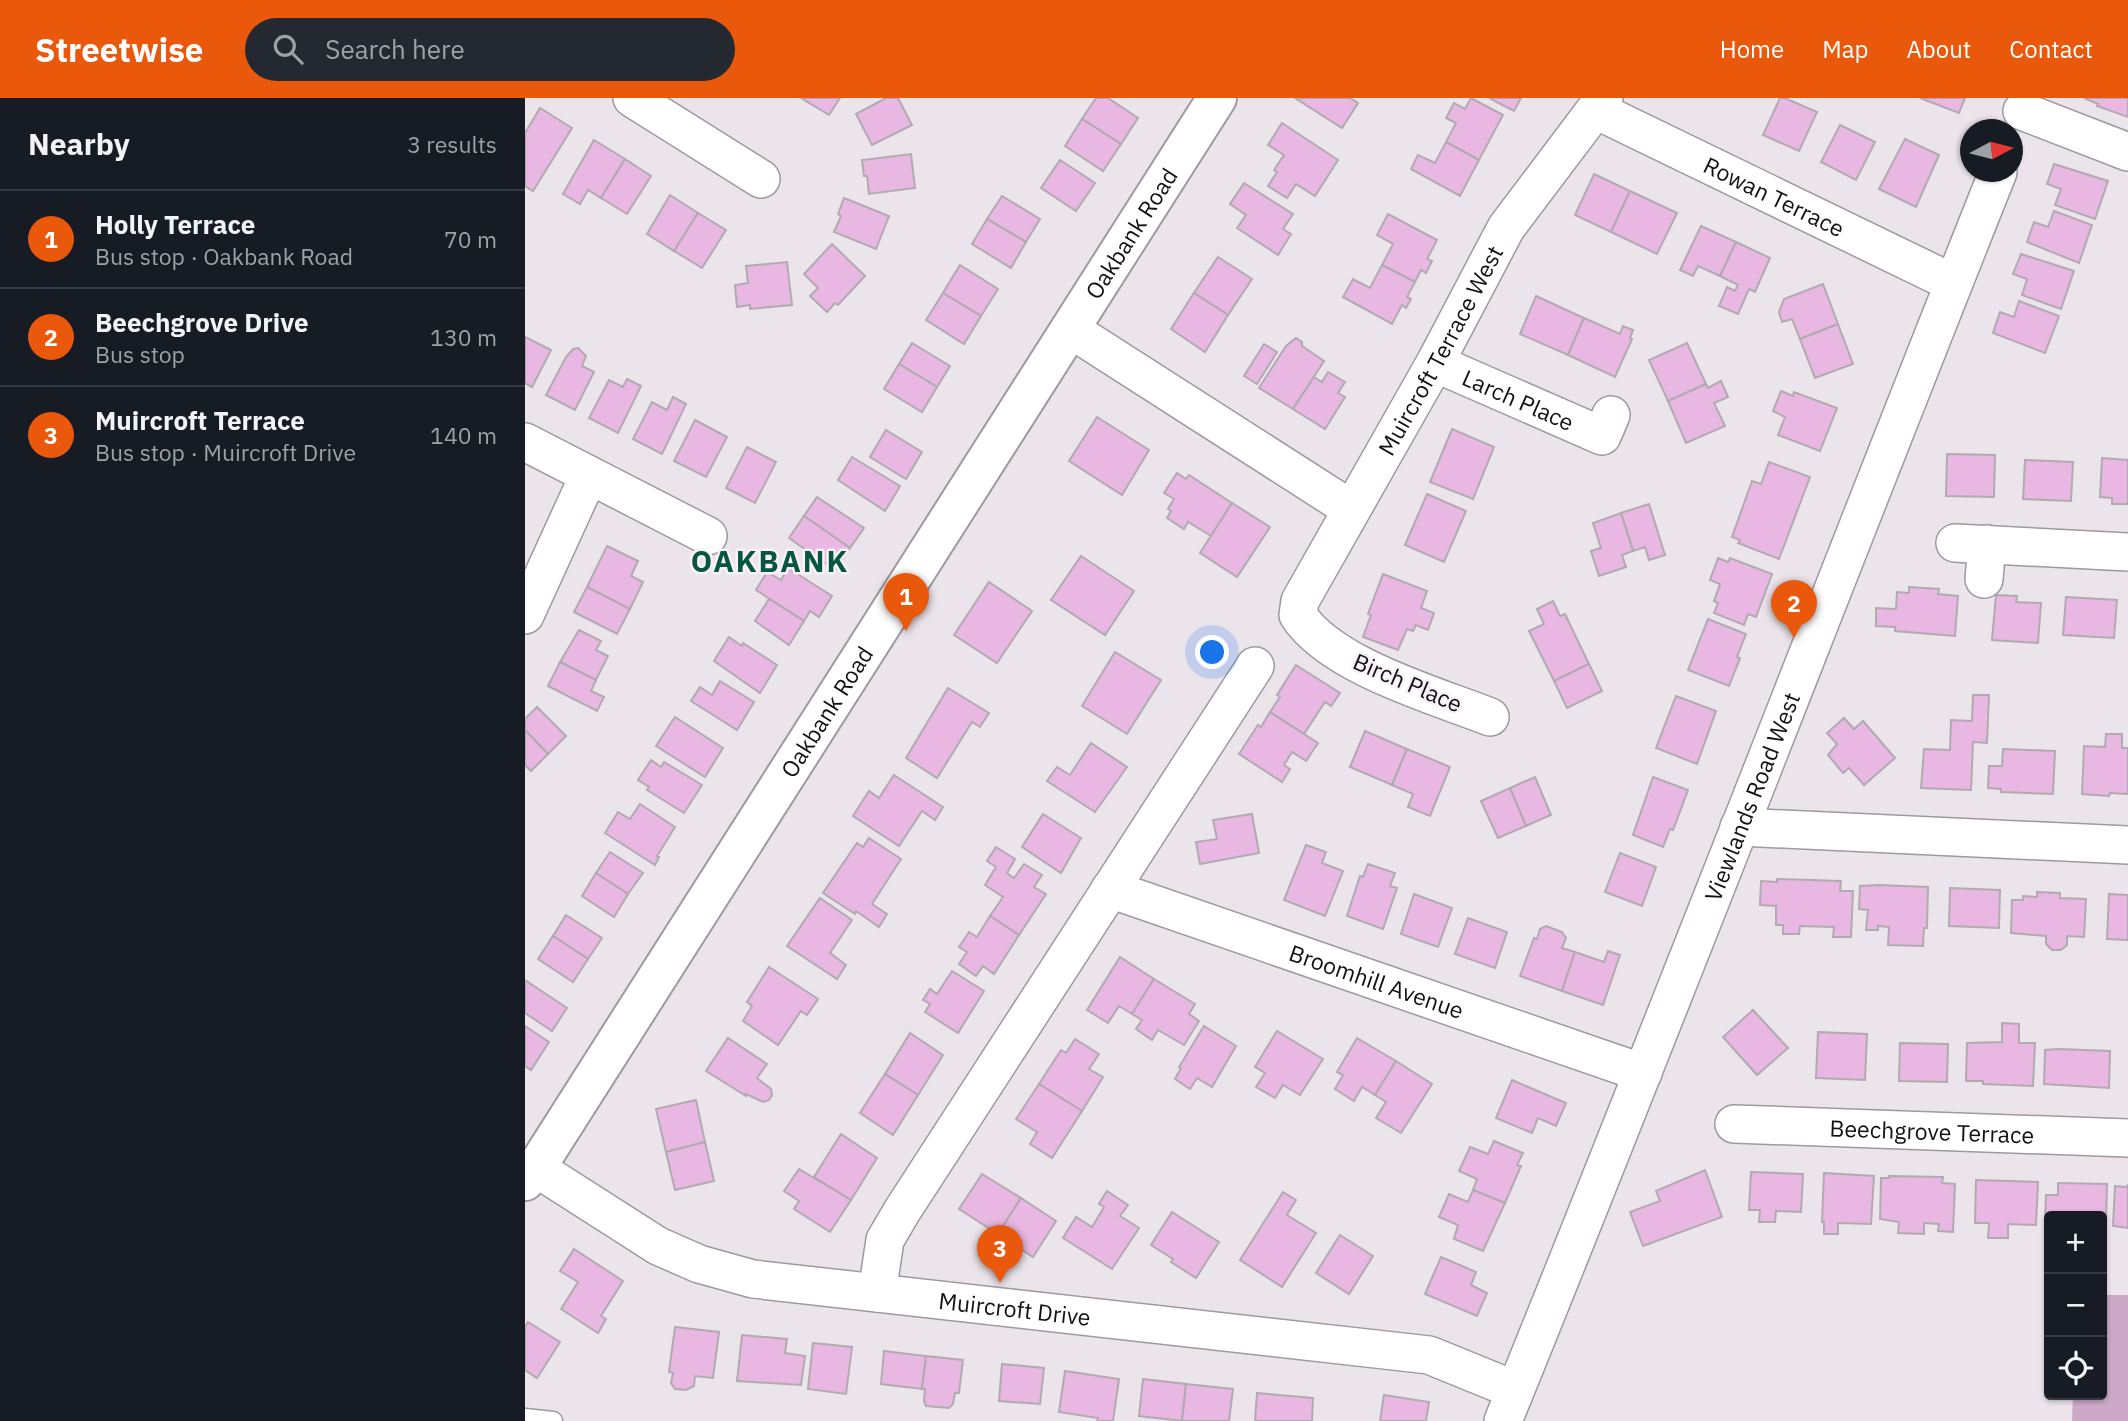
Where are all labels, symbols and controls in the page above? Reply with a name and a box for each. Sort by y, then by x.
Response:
search box [245,18,735,81]
text: Streetwise [35,28,203,71]
icon: search [269,30,307,68]
text: Search here [325,32,465,66]
text: Home [1720,33,1784,65]
text: Map [1822,33,1868,65]
text: About [1906,33,1971,65]
text: Contact [2009,33,2093,65]
north arrow [1960,119,2023,182]
text: Nearby [28,124,130,163]
text: 3 results [407,129,497,159]
street label: Rowan Terrace [1699,150,1850,243]
street label: Oakbank Road [1078,162,1184,305]
text: Holly Terrace [95,207,255,241]
text: 1 [44,224,58,254]
text: 70 m [444,224,497,254]
street label: Muircroft Terrace West [1371,240,1509,460]
text: Bus stop · Oakbank Road [95,241,353,271]
text: Beechgrove Drive [95,305,309,339]
text: 2 [44,322,58,352]
text: 130 m [430,322,497,352]
text: Bus stop [95,339,185,369]
street label: Larch Place [1458,362,1579,437]
text: Muircroft Terrace [95,403,305,437]
text: 3 [44,420,58,450]
text: 140 m [430,420,497,450]
text: Bus stop · Muircroft Drive [95,437,356,467]
district label: OAKBANK [691,541,849,580]
pin: 1 [883,573,929,631]
pin: 2 [1771,580,1817,638]
your location [1195,635,1229,669]
street label: Oakbank Road [774,640,879,783]
street label: Birch Place [1349,646,1467,718]
street label: Viewlands Road West [1697,688,1806,905]
street label: Broomhill Avenue [1285,937,1468,1025]
street label: Beechgrove Terrace [1829,1112,2035,1150]
map controls [2044,1211,2107,1400]
button: + [2044,1211,2107,1274]
pin: 3 [977,1225,1023,1283]
button: − [2044,1274,2107,1337]
street label: Muircroft Drive [937,1285,1092,1332]
button: locate [2044,1337,2107,1400]

